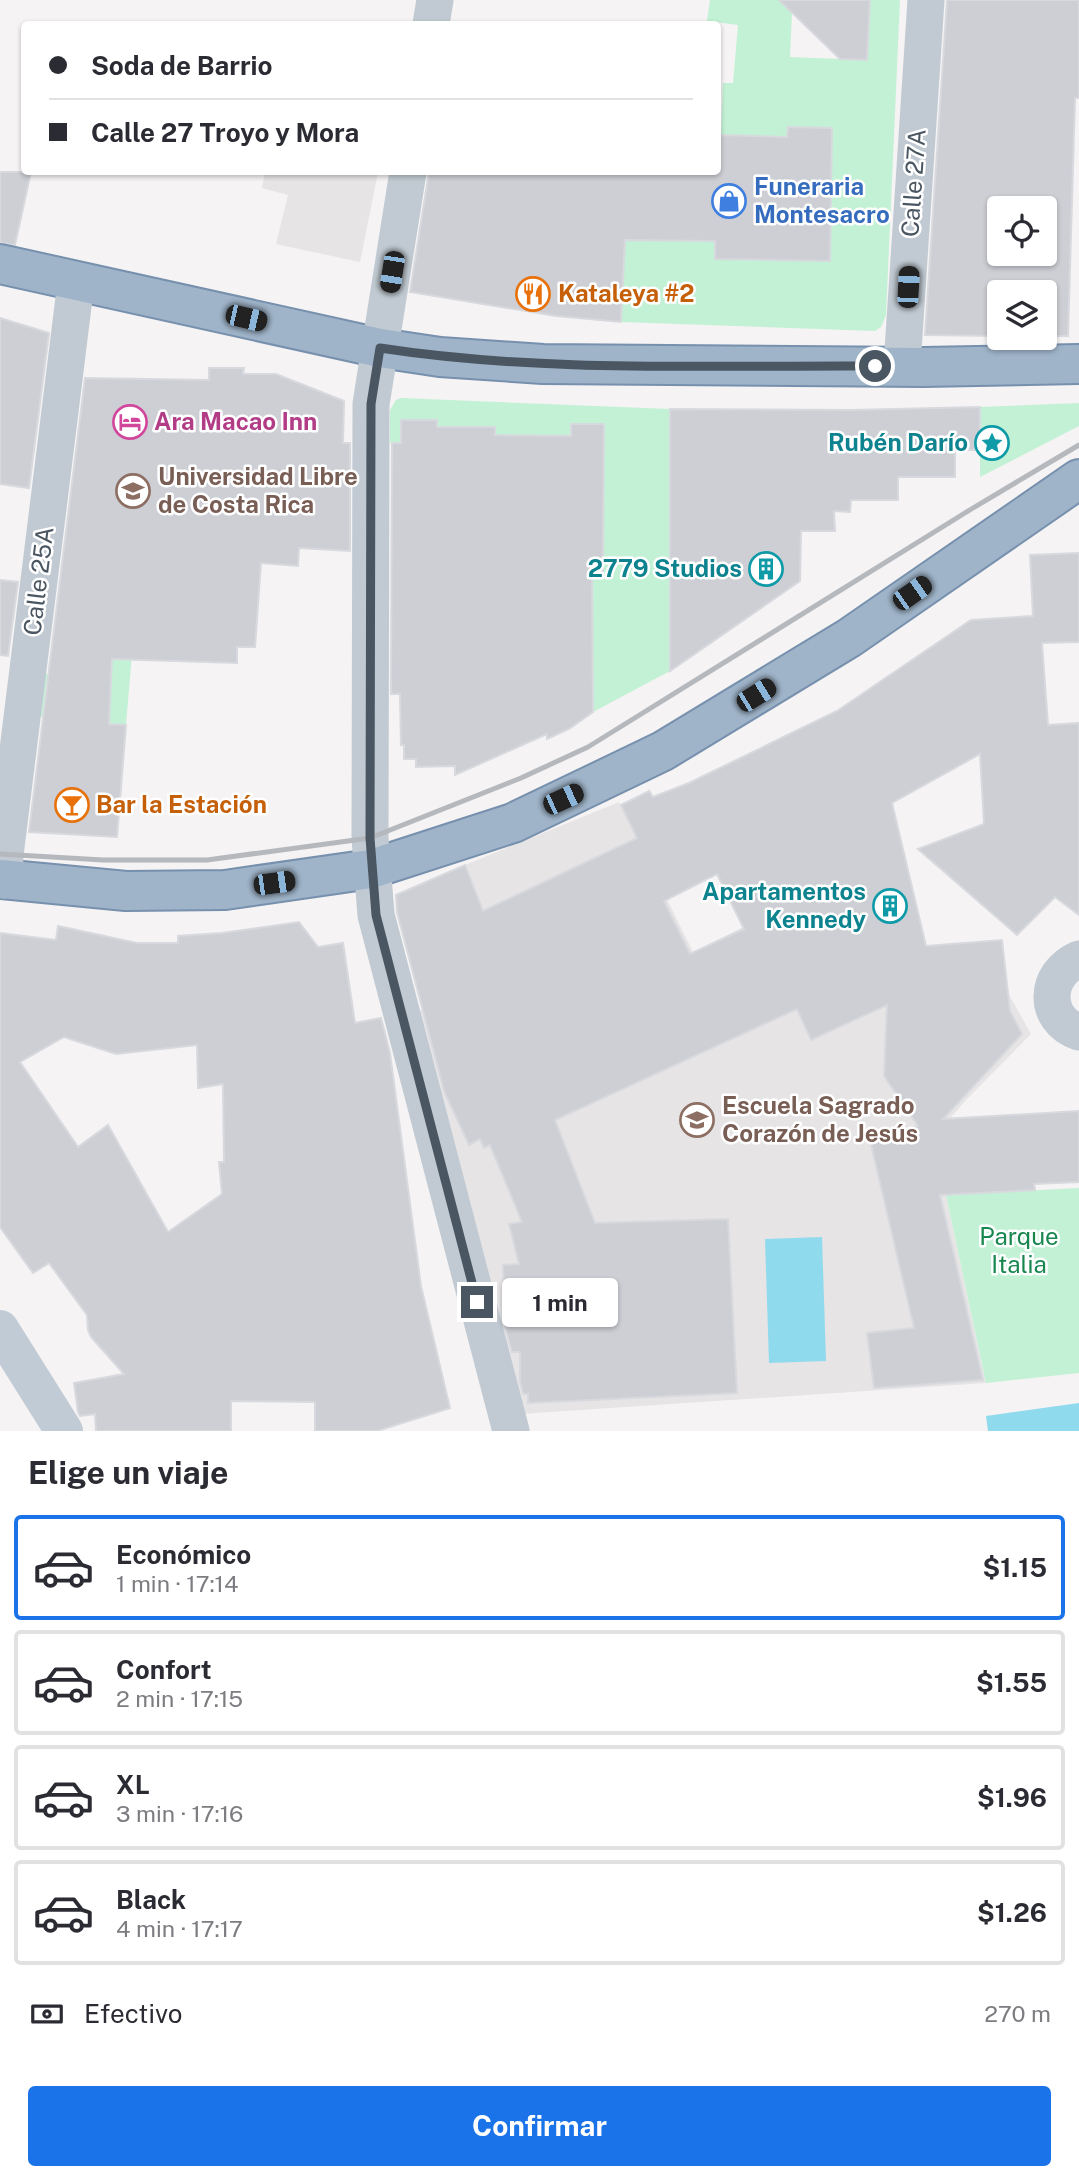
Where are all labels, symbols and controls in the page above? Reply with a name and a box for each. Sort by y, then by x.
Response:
text: Soda de Barrio [91,50,273,81]
text: Calle 27 Troyo y Mora [91,117,359,148]
street label: Calle 27A [895,128,931,238]
place label: Funeraria Montesacro [754,172,890,228]
shop icon: Funeraria Montesacro [710,182,748,220]
map controls [987,196,1057,350]
button: locate [987,196,1057,266]
car [379,250,406,294]
car [897,265,920,309]
restaurant icon: Kataleya #2 [514,275,552,313]
place label: Kataleya #2 [558,279,694,307]
button: layers [987,280,1057,350]
car [224,303,269,333]
route start [859,350,891,382]
hotel icon: Ara Macao Inn [111,403,149,441]
place label: Ara Macao Inn [154,407,317,435]
place icon: Rubén Darío [973,424,1011,462]
place label: Rubén Darío [828,428,968,456]
place label: Universidad Libre de Costa Rica [158,462,358,518]
school or university icon: Universidad Libre de Costa Rica [114,472,152,510]
street label: Calle 25A [17,525,59,637]
building icon: 2779 Studios [747,550,785,588]
place label: 2779 Studios [588,554,742,582]
car [889,572,936,614]
car [733,675,780,715]
car [540,781,587,817]
bar icon: Bar la Estación [53,786,91,824]
place label: Bar la Estación [96,790,267,818]
car [252,870,297,896]
place label: Apartamentos Kennedy [702,877,866,933]
building icon: Apartamentos Kennedy [871,887,909,925]
place label: Escuela Sagrado Corazón de Jesús [722,1091,918,1147]
school or university icon: Escuela Sagrado Corazón de Jesús [678,1101,716,1139]
park label: Parque Italia [979,1222,1059,1278]
callout: 1 min [502,1278,617,1326]
route end [461,1286,493,1318]
text: 1 min [532,1289,588,1316]
text: Elige un viaje [28,1454,228,1491]
icon: car [32,1536,95,1599]
text: Económico [116,1539,251,1570]
text: $1.15 [982,1552,1047,1583]
text: 1 min · 17:14 [116,1570,238,1597]
icon: car [32,1651,95,1714]
text: Confort [116,1654,212,1685]
text: $1.55 [976,1667,1047,1698]
text: 2 min · 17:15 [116,1685,243,1712]
icon: car [32,1766,95,1829]
text: XL [116,1769,150,1800]
text: $1.96 [977,1782,1047,1813]
text: 3 min · 17:16 [116,1800,243,1827]
icon: car [32,1881,95,1944]
text: Black [116,1884,186,1915]
text: $1.26 [977,1897,1047,1928]
text: 4 min · 17:17 [116,1915,243,1942]
icon: cash [28,1995,66,2033]
text: Efectivo [84,1998,182,2029]
text: 270 m [984,2000,1051,2027]
button: Confirmar [28,2086,1051,2166]

